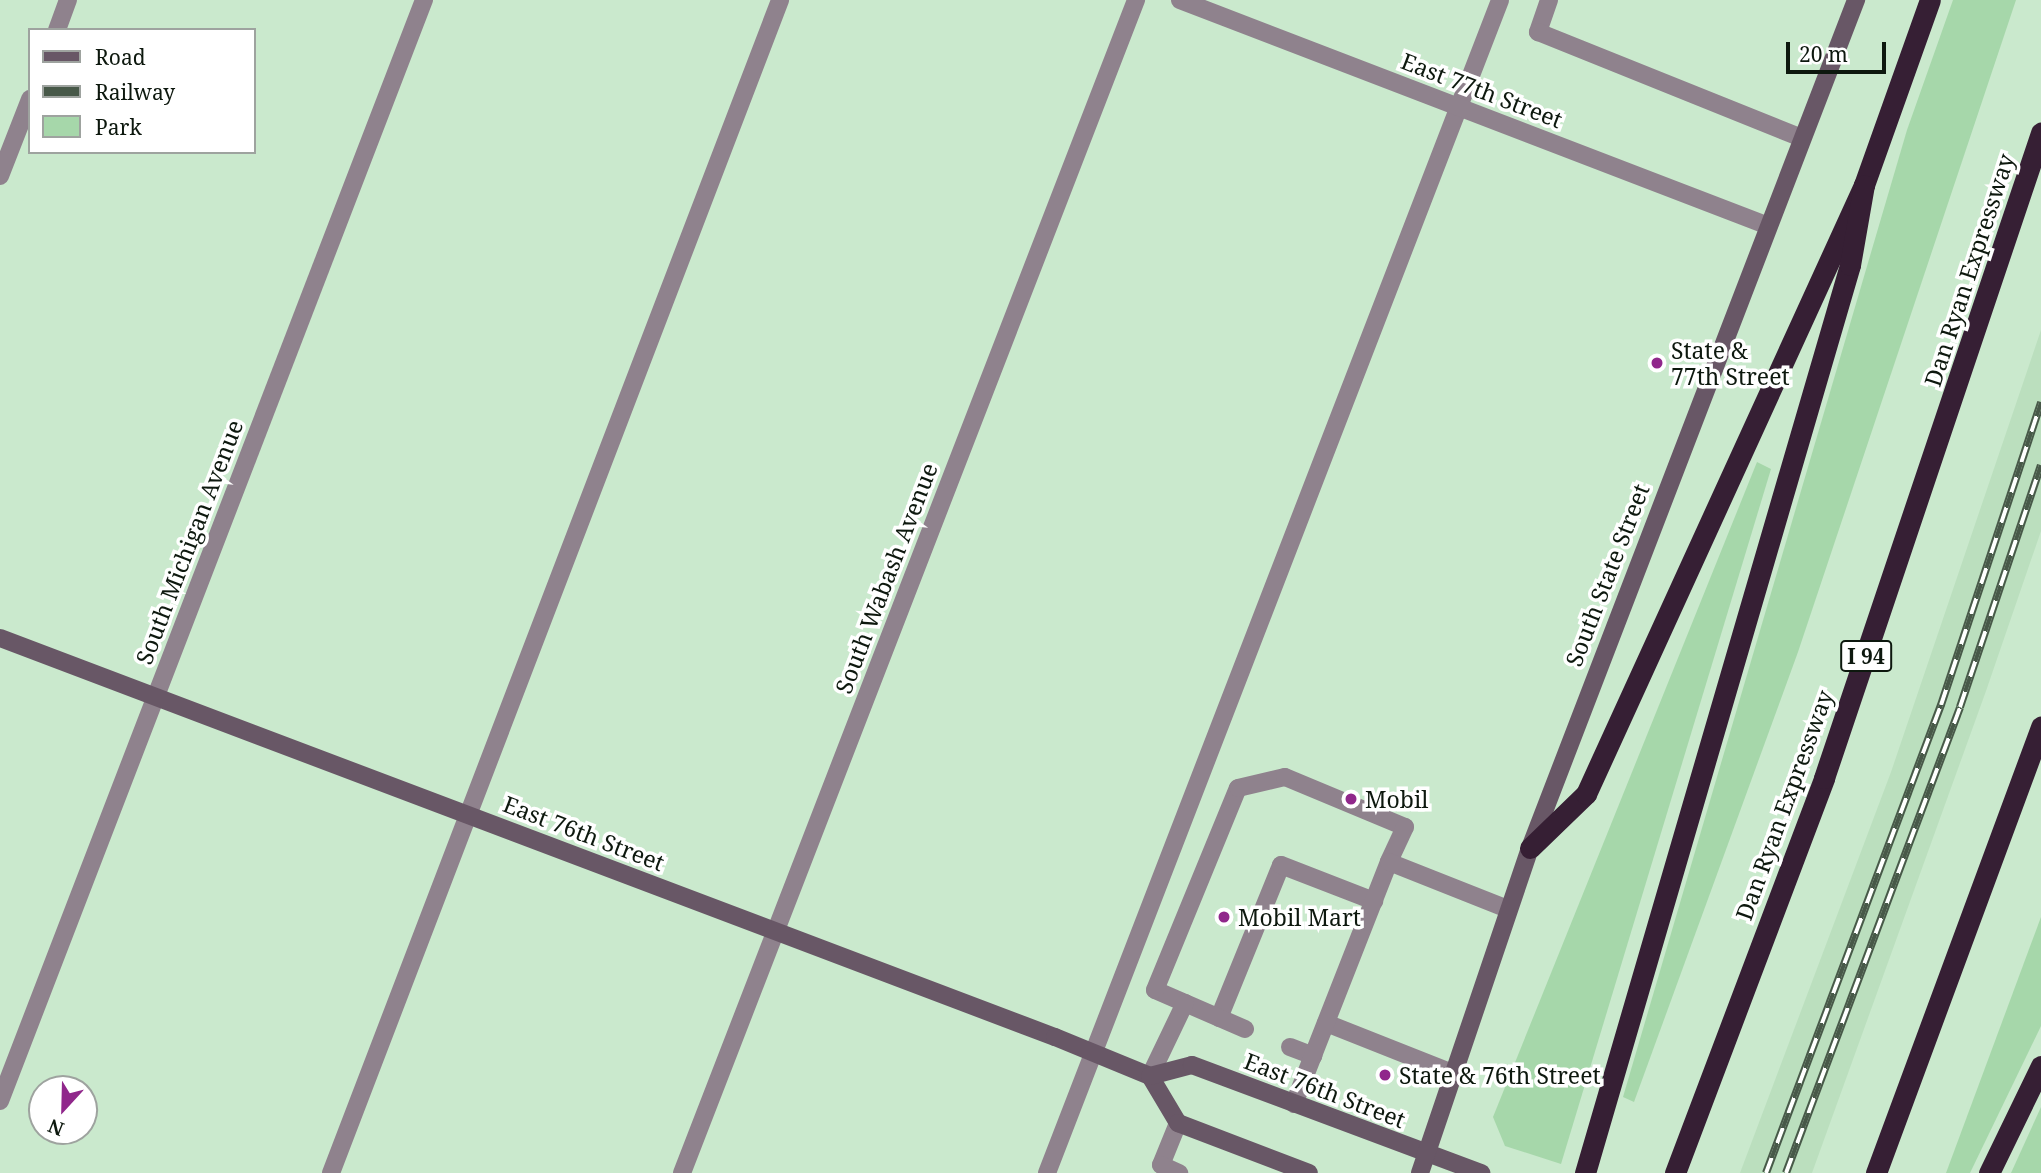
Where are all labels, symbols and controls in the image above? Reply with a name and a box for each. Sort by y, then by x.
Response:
legend [28,28,256,154]
scale bar [1789,28,1889,72]
text: 20 m [1799,40,1848,68]
text: Road [95,43,146,71]
street label: East 77th Street [1398,47,1566,133]
text: Railway [95,78,175,106]
text: Park [95,113,142,141]
street label: Dan Ryan Expressway [1918,150,2020,390]
place label: State & 77th Street [1671,336,1790,390]
marker: State & 77th Street [1649,355,1665,371]
street label: South Michigan Avenue [130,416,248,668]
street label: South Wabash Avenue [829,459,943,697]
street label: South State Street [1560,480,1654,670]
road number: I 94 [1840,638,1892,674]
street label: Dan Ryan Expressway [1730,686,1838,924]
place label: Mobil [1365,785,1428,813]
street label: East 76th Street [500,790,668,876]
marker: Mobil [1343,791,1359,807]
place label: Mobil Mart [1238,903,1361,931]
marker: Mobil Mart [1216,909,1232,925]
street label: East 76th Street [1241,1047,1409,1133]
place label: State & 76th Street [1399,1061,1601,1089]
marker: State & 76th Street [1377,1067,1393,1083]
north arrow [28,1075,98,1145]
text: N [44,1113,68,1142]

